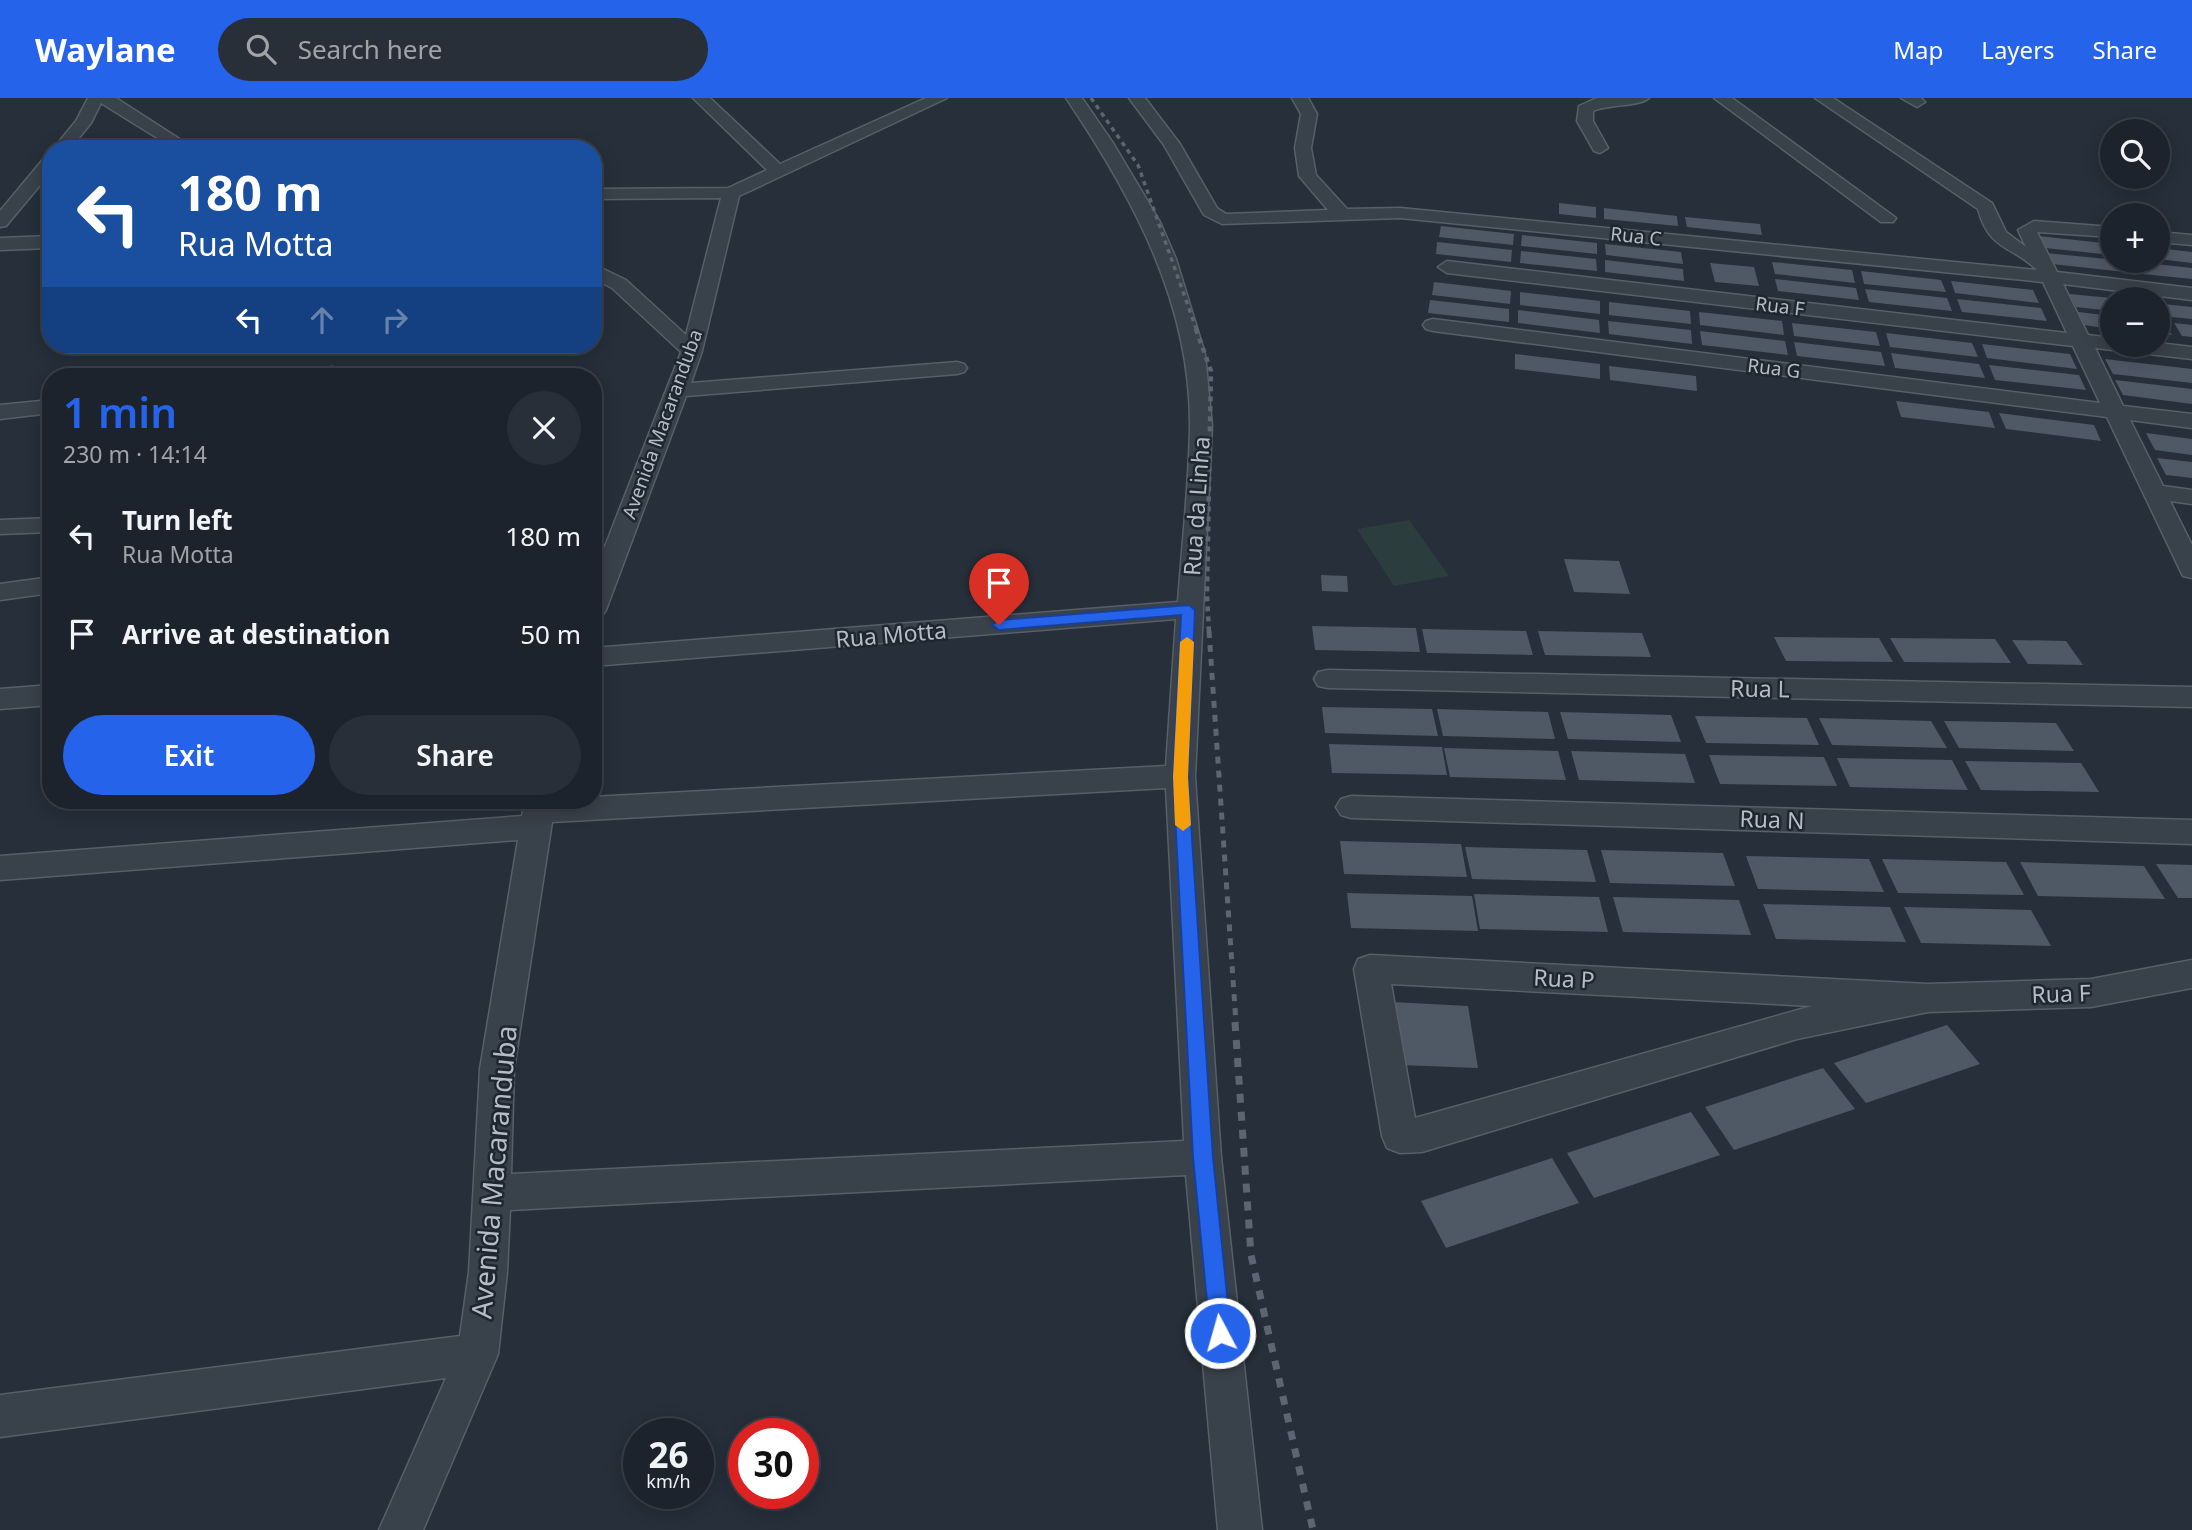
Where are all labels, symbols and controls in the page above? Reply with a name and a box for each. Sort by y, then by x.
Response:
search box [218,18,708,81]
text: Waylane [35,27,176,72]
icon: search [242,30,280,68]
text: Search here [298,31,442,67]
text: Map [1893,33,1943,66]
text: Layers [1981,33,2055,66]
text: Share [2093,33,2157,66]
map controls [2100,119,2170,357]
button: search [2100,119,2170,189]
text: 180 m [178,159,323,225]
icon: left [63,168,154,259]
button: + [2100,203,2170,273]
street label: Rua C [1609,220,1663,252]
text: Rua Motta [178,222,333,265]
button: − [2100,287,2170,357]
street label: Rua F [1754,290,1806,322]
icon: left [230,301,268,339]
icon: ahead [303,301,341,339]
icon: right [376,301,414,339]
street label: Avenida Macaranduba [616,326,708,522]
street label: Rua G [1746,352,1802,384]
text: 1 min [63,383,177,440]
button: close [507,391,581,465]
street label: Rua da Linha [1175,435,1217,577]
text: 230 m · 14:14 [63,438,207,470]
text: Turn left [122,502,233,538]
icon: left [63,517,101,555]
text: 180 m [505,518,581,554]
text: Rua Motta [122,538,234,570]
pin [969,553,1029,625]
icon: arrive [980,564,1018,602]
street label: Rua Motta [834,613,948,655]
icon: arrive [63,615,101,653]
text: Arrive at destination [122,616,391,652]
text: 50 m [520,616,581,652]
street label: Rua L [1730,671,1790,705]
button: Exit [63,715,315,795]
button: Share [329,715,581,795]
street label: Rua N [1739,802,1805,836]
street label: Rua P [1533,960,1595,996]
street label: Rua F [2031,976,2091,1010]
street label: Avenida Macaranduba [461,1024,525,1320]
position arrow [1183,1296,1257,1370]
speed limit sign: 30 [728,1418,819,1509]
text: 26 [648,1431,689,1478]
text: km/h [646,1469,691,1493]

